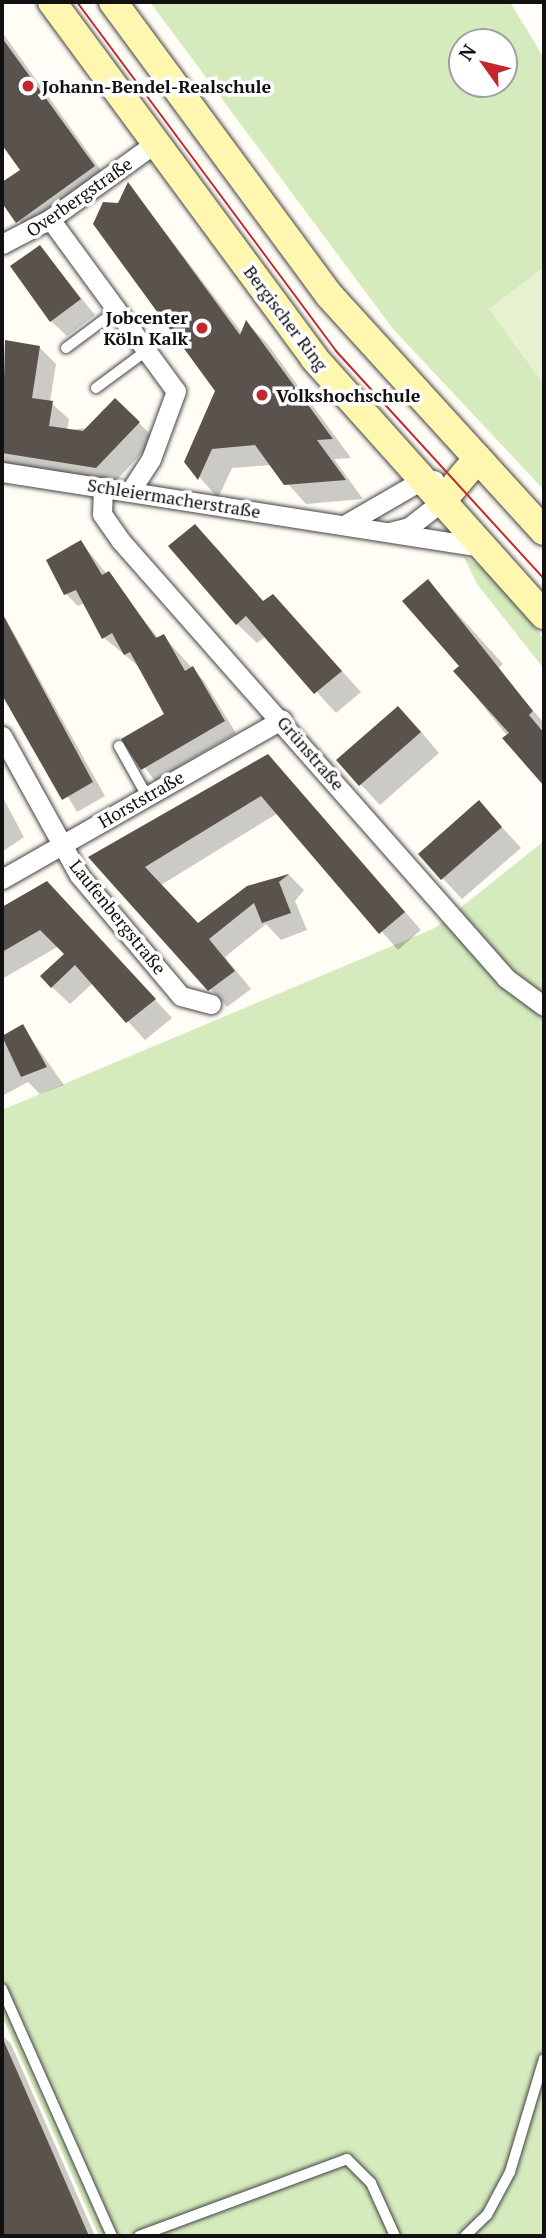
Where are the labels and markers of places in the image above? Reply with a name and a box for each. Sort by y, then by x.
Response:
place label: Johann-Bendel-Realschule [42,75,271,97]
marker: Johann-Bendel-Realschule [20,78,36,94]
place label: Jobcenter Köln Kalk [104,307,188,350]
marker: Jobcenter Köln Kalk [194,320,210,336]
place label: Volkshochschule [276,384,420,406]
marker: Volkshochschule [254,387,270,403]

